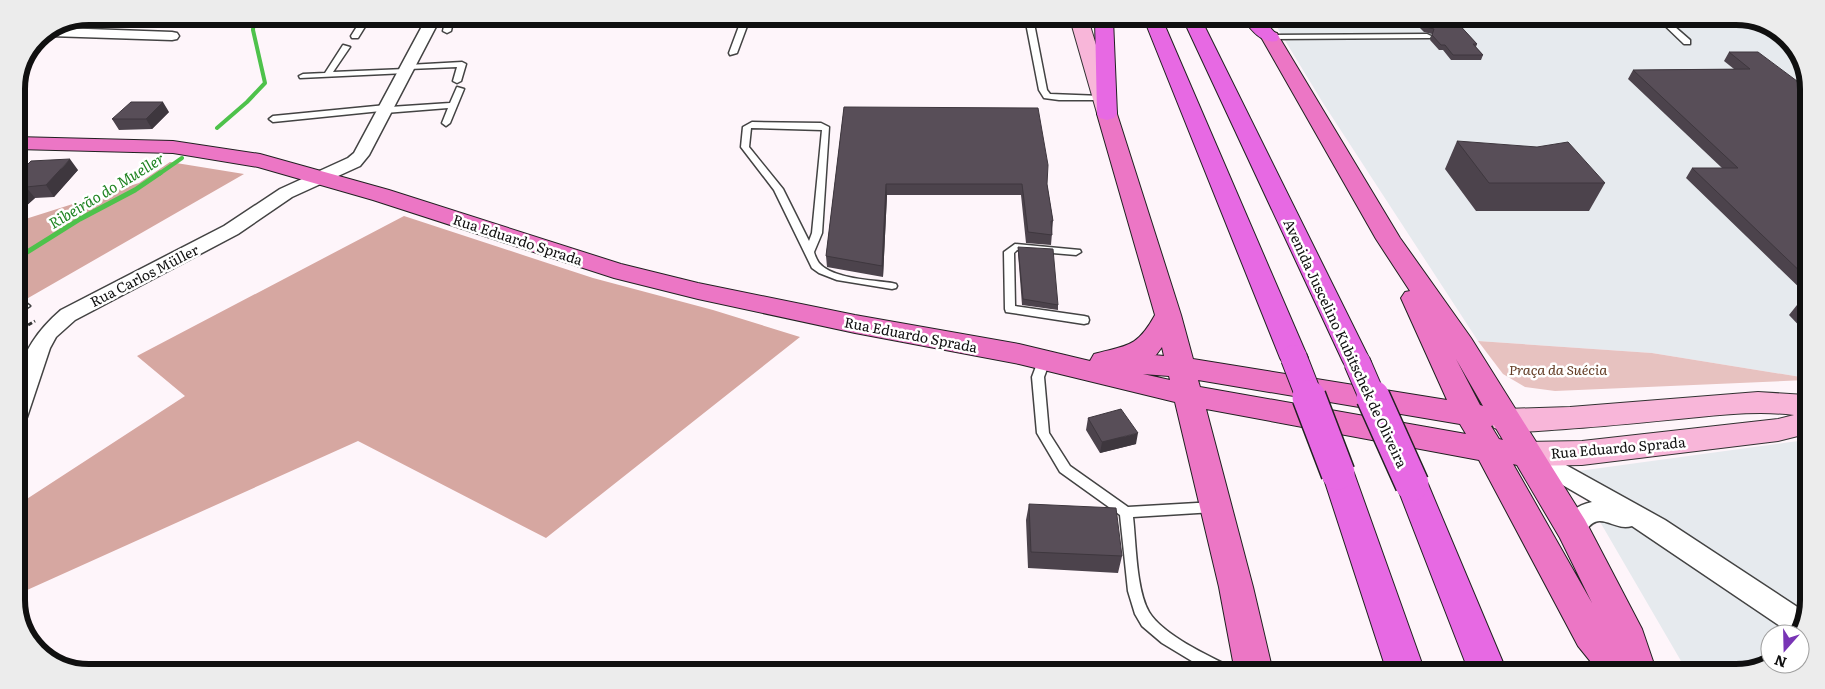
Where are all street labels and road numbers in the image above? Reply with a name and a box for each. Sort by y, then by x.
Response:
street label: Rua Eduardo Sprada [451,209,586,270]
street label: Avenida Juscelino Kubitschek de Oliveira [1279,215,1413,471]
street label: Rua Carlos Müller [86,239,202,311]
street label: Rua Eduardo Sprada [843,311,980,357]
street label: Rua Eduardo Sprada [1550,431,1687,463]

